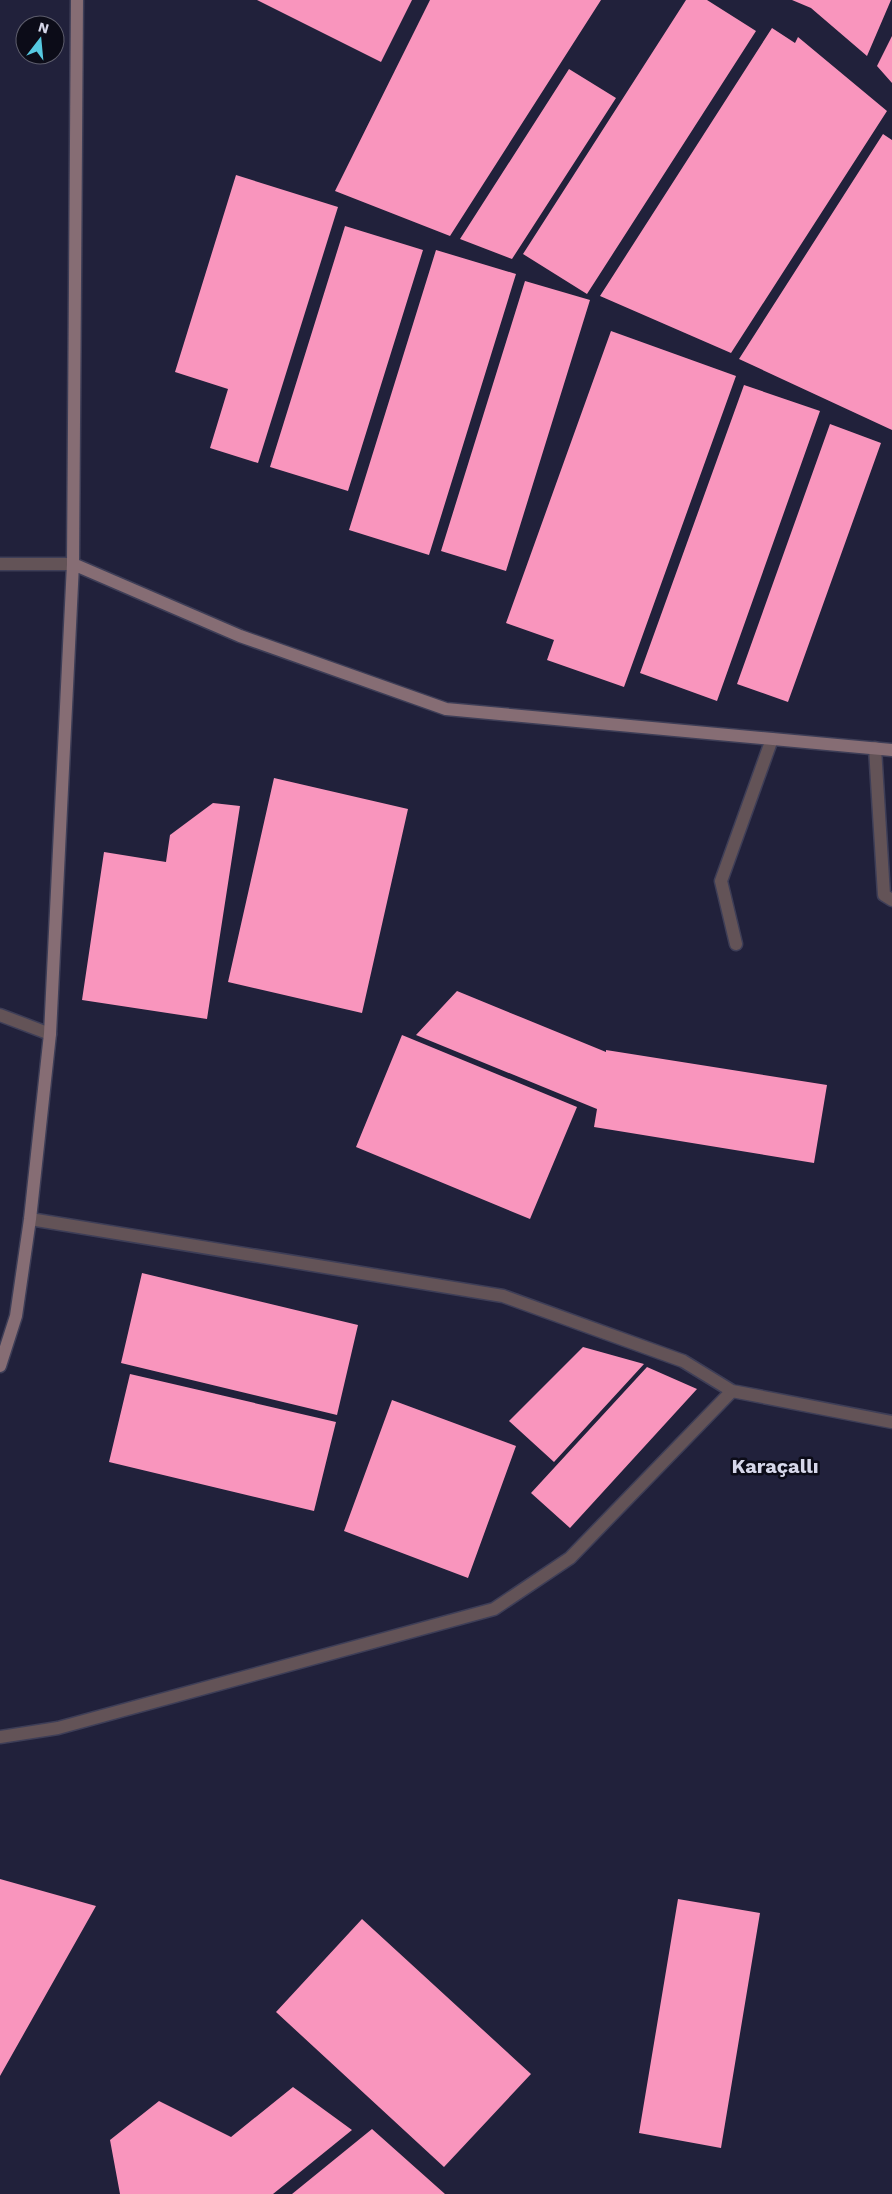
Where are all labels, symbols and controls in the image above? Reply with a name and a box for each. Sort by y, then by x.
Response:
north arrow [15,15,65,65]
text: N [36,18,51,37]
district label: Karaçallı [731,1454,819,1478]

